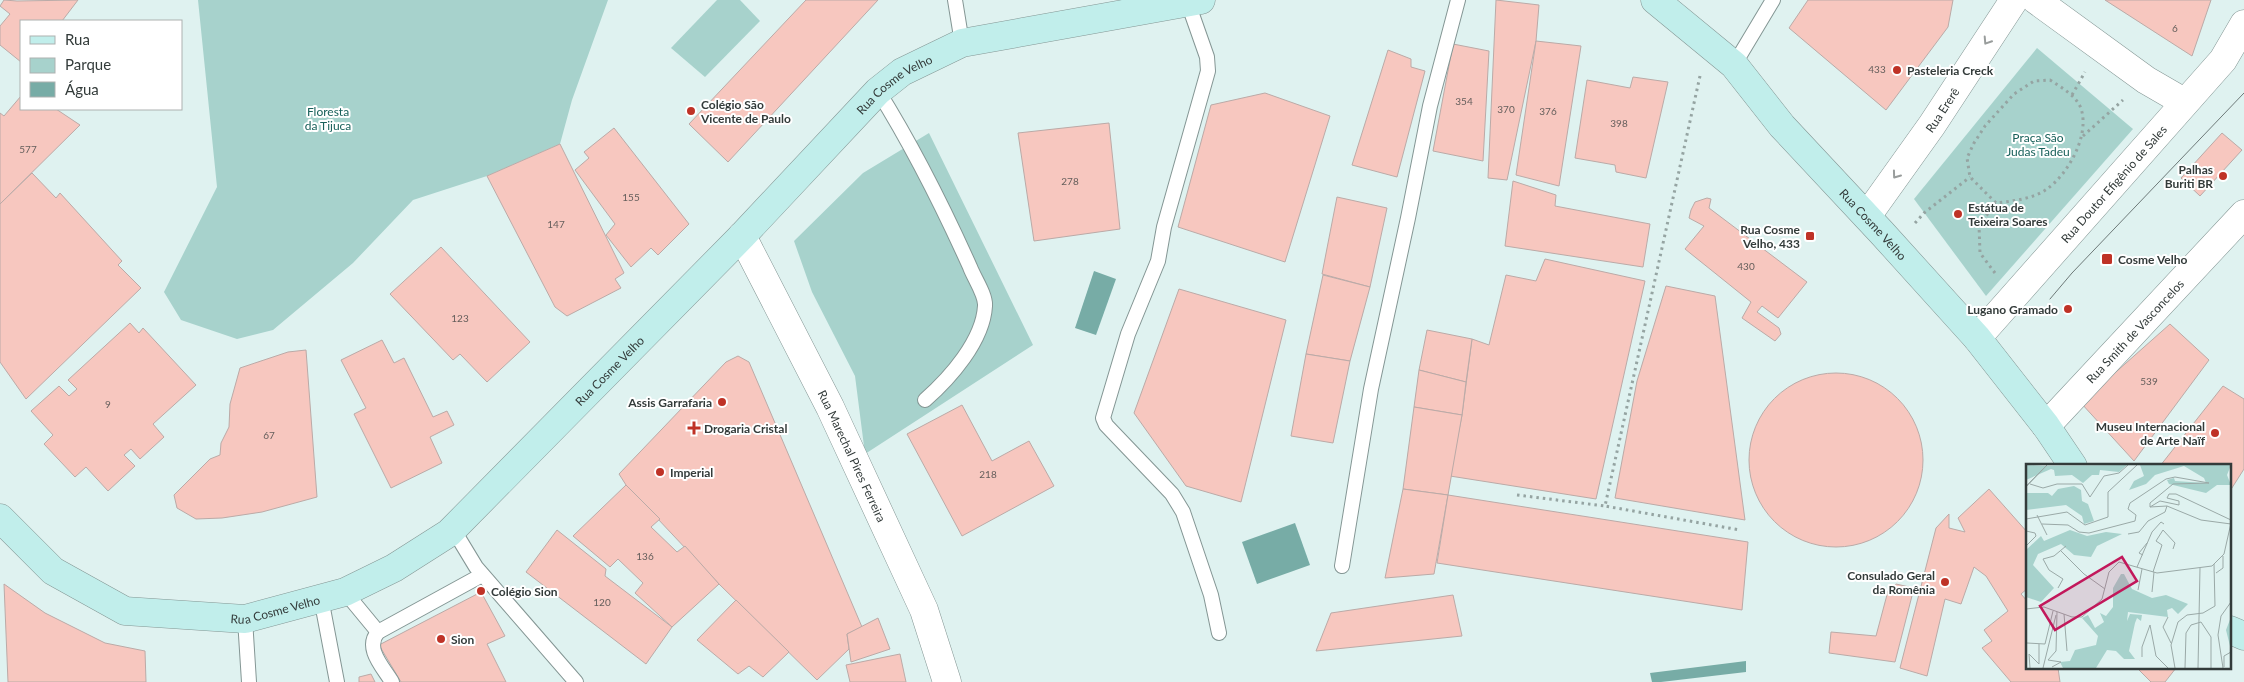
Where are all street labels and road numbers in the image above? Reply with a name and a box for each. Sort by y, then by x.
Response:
street label: Rua Cosme Velho [853,51,935,117]
street label: Rua Ererê [1922,84,1962,135]
street label: Rua Doutor Efigênio de Sales [2057,122,2170,246]
street label: Rua Cosme Velho [1837,185,1910,263]
street label: Rua Smith de Vasconcelos [2083,276,2187,386]
street label: Rua Cosme Velho [572,333,647,409]
street label: Rua Marechal Pires Ferreira [815,387,890,524]
street label: Rua Cosme Velho [230,592,322,626]

